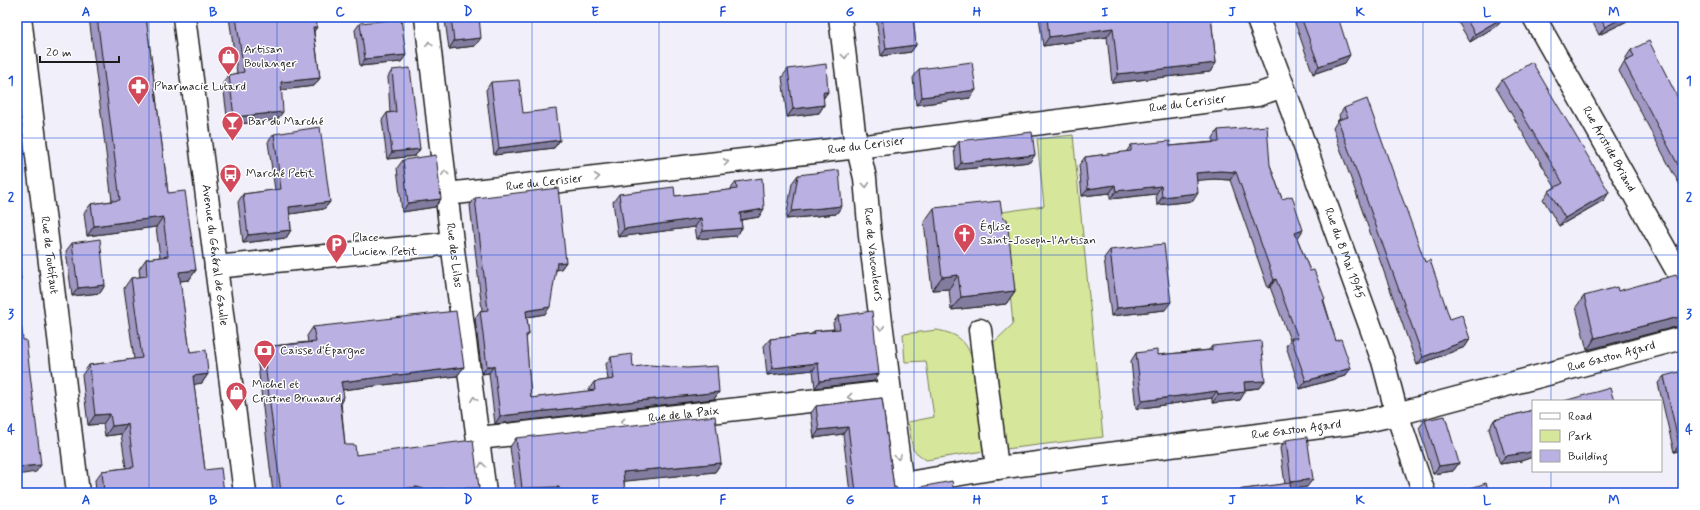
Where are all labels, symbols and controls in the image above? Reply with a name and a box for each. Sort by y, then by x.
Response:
text: A [82,4,90,21]
text: B [209,4,218,21]
text: C [335,4,345,21]
text: D [464,4,473,21]
text: E [591,4,599,21]
text: F [720,4,727,21]
text: G [846,4,855,21]
text: H [973,4,982,21]
text: I [1102,4,1109,21]
text: J [1228,4,1236,21]
text: K [1355,4,1365,21]
text: L [1483,4,1492,21]
text: M [1608,4,1620,21]
scale bar [40,38,119,64]
one-way arrow [425,41,434,47]
place label: Artisan Boulanger [244,42,296,72]
shop icon: Artisan Boulanger [215,44,241,77]
text: 20 m [46,45,72,61]
one-way arrow [840,53,849,59]
text: 1 [8,73,14,90]
text: 1 [1686,73,1692,90]
pharmacy icon: Pharmacie Lutard [126,74,152,107]
place label: Pharmacie Lutard [154,79,246,95]
street label: Rue du Cerisier [1148,91,1227,117]
street label: Rue Aristide Briand [1578,104,1639,195]
bar icon: Bar du Marché [219,109,245,142]
place label: Bar du Marché [248,114,324,130]
street label: Rue du Cerisier [827,133,906,158]
one-way arrow [723,158,729,167]
bus stop icon: Marché Petit [218,161,244,194]
place label: Marché Petit [246,166,314,182]
one-way arrow [440,170,449,176]
street label: Rue du Cerisier [505,171,584,195]
one-way arrow [594,173,600,182]
one-way arrow [861,182,870,188]
street label: Avenue du Général de Gaulle [198,183,232,327]
text: 2 [8,189,15,206]
text: 2 [1686,189,1693,206]
street label: Rue du 8 Mai 1945 [1320,206,1368,301]
street label: Rue de Vaucouleurs [860,207,886,302]
street label: Rue de Toutifaut [36,215,62,296]
place label: Église Saint-Joseph-l'Artisan [980,219,1096,249]
church icon: Église Saint-Joseph-l'Artisan [951,221,977,254]
street label: Rue des Lilas [442,222,466,289]
place label: Place Lucien Petit [352,230,417,260]
parking icon: Place Lucien Petit [323,232,349,265]
text: 3 [8,306,14,323]
text: 3 [1686,306,1692,323]
one-way arrow [876,325,885,331]
bank icon: Caisse d'Épargne [251,338,277,371]
street label: Rue Gaston Agard [1566,338,1657,376]
place label: Caisse d'Épargne [280,343,365,359]
place label: Michel et Cristine Brunaurd [252,377,341,407]
shop icon: Michel et Cristine Brunaurd [223,379,249,412]
one-way arrow [847,392,853,401]
one-way arrow [470,396,479,402]
legend [1532,400,1662,472]
street label: Rue de la Paix [647,403,720,427]
text: Road [1568,409,1592,425]
one-way arrow [620,417,626,426]
street label: Rue Gaston Agard [1251,417,1342,444]
text: 4 [7,422,15,439]
text: 4 [1685,422,1693,439]
text: Park [1568,429,1592,445]
text: Building [1568,449,1608,466]
one-way arrow [893,454,902,460]
one-way arrow [478,462,487,469]
text: A [82,492,90,509]
text: B [209,492,218,509]
text: C [335,492,345,509]
text: D [464,492,473,509]
text: E [591,492,599,509]
text: F [720,492,727,509]
text: G [846,492,855,509]
text: H [973,492,982,509]
text: I [1102,492,1109,509]
text: J [1228,492,1236,509]
text: K [1355,492,1365,509]
text: L [1483,492,1492,509]
text: M [1608,492,1620,509]

